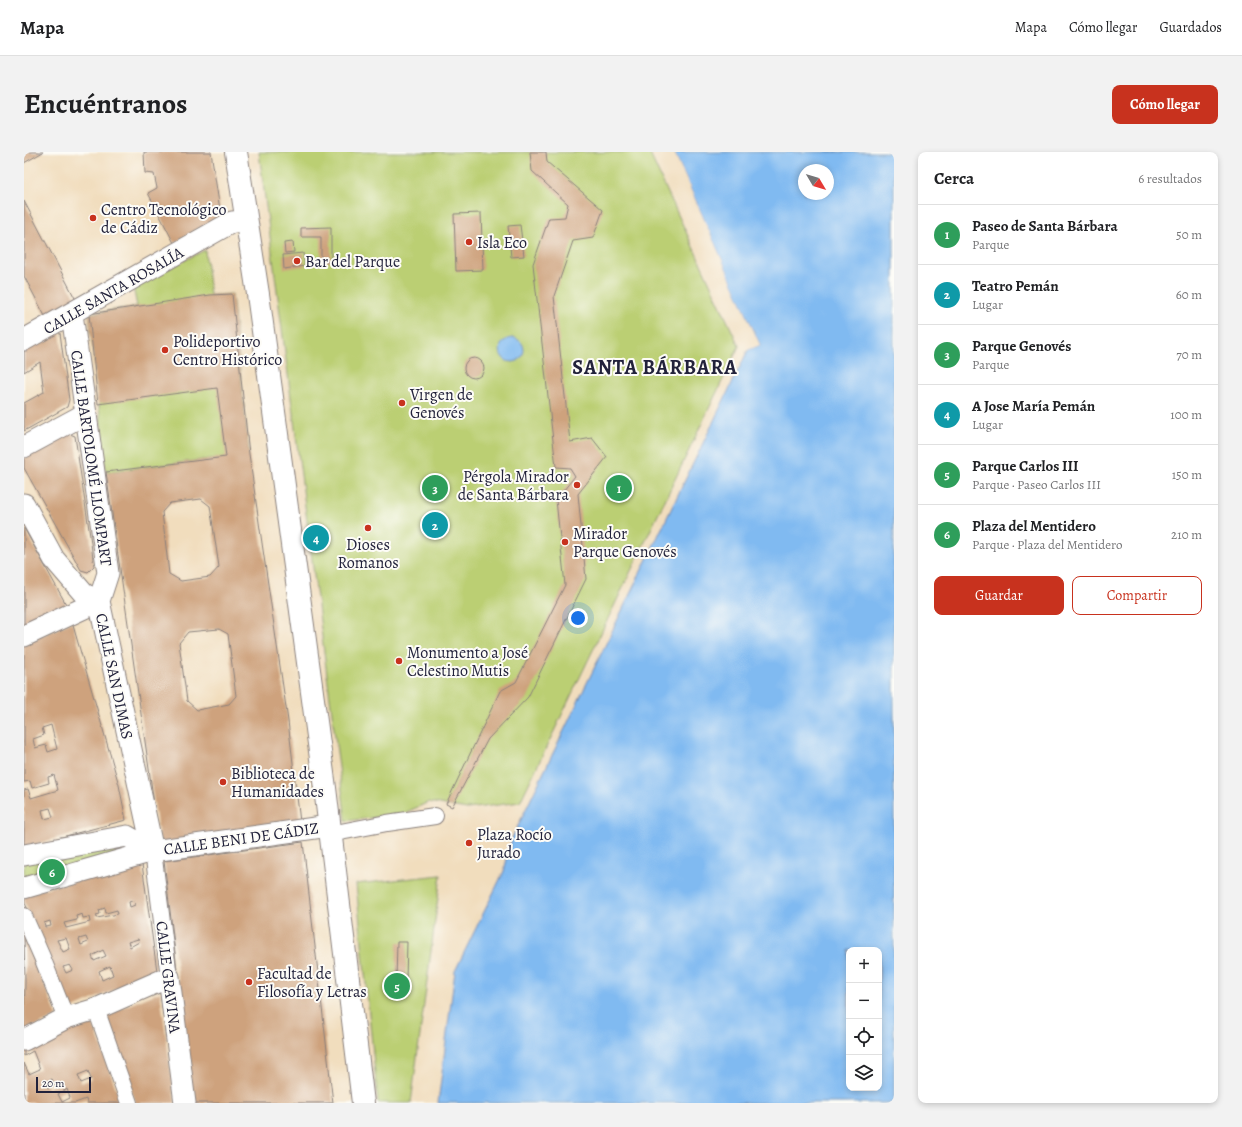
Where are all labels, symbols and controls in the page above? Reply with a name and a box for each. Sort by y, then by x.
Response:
text: Mapa [20,15,64,41]
text: Mapa [1015,18,1047,37]
text: Cómo llegar [1069,18,1137,37]
text: Guardados [1159,18,1222,37]
text: Encuéntranos [24,85,188,123]
button: Cómo llegar [1112,85,1218,124]
north arrow [798,164,834,200]
text: Cerca [934,167,974,190]
text: 6 resultados [1138,170,1202,187]
place label: Centro Tecnológico de Cádiz [101,199,226,239]
marker: Centro Tecnológico de Cádiz [88,213,98,223]
text: Paseo de Santa Bárbara [972,216,1118,236]
text: 1 [945,226,949,243]
text: 50 m [1176,226,1202,243]
place label: Isla Eco [477,232,527,254]
text: Parque [972,236,1009,253]
marker: Isla Eco [464,237,474,247]
street label: CALLE SANTA ROSALÍA [39,241,188,340]
place label: Bar del Parque [305,251,400,273]
marker: Bar del Parque [292,256,302,266]
text: Teatro Pemán [972,276,1059,296]
text: 2 [944,286,950,303]
text: 60 m [1176,286,1202,303]
text: Lugar [972,296,1003,313]
place label: Polideportivo Centro Histórico [173,331,282,371]
text: Parque Genovés [972,336,1071,356]
marker: Polideportivo Centro Histórico [160,345,170,355]
text: 3 [944,346,950,363]
text: 70 m [1176,346,1202,363]
street label: CALLE BARTOLOMÉ LLOMPART [65,349,117,568]
district label: SANTA BÁRBARA [572,354,738,381]
text: Parque [972,356,1009,373]
place label: Virgen de Genovés [409,384,473,424]
text: A Jose María Pemán [972,396,1095,416]
marker: Virgen de Genovés [397,398,407,408]
text: 4 [944,406,950,423]
text: 100 m [1170,406,1202,423]
text: Lugar [972,416,1003,433]
text: Parque Carlos III [972,456,1078,476]
place label: Pérgola Mirador de Santa Bárbara [458,466,570,506]
text: 5 [944,466,950,483]
text: 150 m [1172,466,1202,483]
pin: 3 [422,473,448,503]
pin: 1 [606,473,632,503]
text: Parque · Paseo Carlos III [972,476,1101,493]
marker: Pérgola Mirador de Santa Bárbara [572,480,582,490]
pin: 2 [422,510,448,540]
text: Plaza del Mentidero [972,516,1096,536]
pin: 4 [303,523,329,553]
marker: Dioses Romanos [363,523,373,533]
place label: Mirador Parque Genovés [573,523,677,563]
text: 6 [944,526,950,543]
text: 210 m [1171,526,1202,543]
place label: Dioses Romanos [337,534,399,574]
text: Parque · Plaza del Mentidero [972,536,1122,553]
marker: Mirador Parque Genovés [560,537,570,547]
button: Guardar [934,576,1064,615]
button: Compartir [1072,576,1202,615]
your location [568,608,588,628]
street label: CALLE SAN DIMAS [90,611,138,741]
place label: Monumento a José Celestino Mutis [407,642,528,682]
marker: Monumento a José Celestino Mutis [394,656,404,666]
place label: Biblioteca de Humanidades [231,763,324,803]
marker: Biblioteca de Humanidades [218,777,228,787]
street label: CALLE BENI DE CÁDIZ [162,817,320,861]
place label: Plaza Rocío Jurado [477,824,552,864]
marker: Plaza Rocío Jurado [464,838,474,848]
pin: 6 [39,857,65,887]
street label: CALLE GRAVINA [150,920,186,1035]
map controls [846,947,882,1091]
button: + [846,947,882,983]
place label: Facultad de Filosofía y Letras [257,963,367,1003]
pin: 5 [384,971,410,1001]
marker: Facultad de Filosofía y Letras [244,977,254,987]
button: − [846,983,882,1019]
button: locate [846,1019,882,1055]
button: layers [846,1055,882,1091]
scale bar [36,1075,91,1094]
text: 20 m [42,1076,64,1091]

